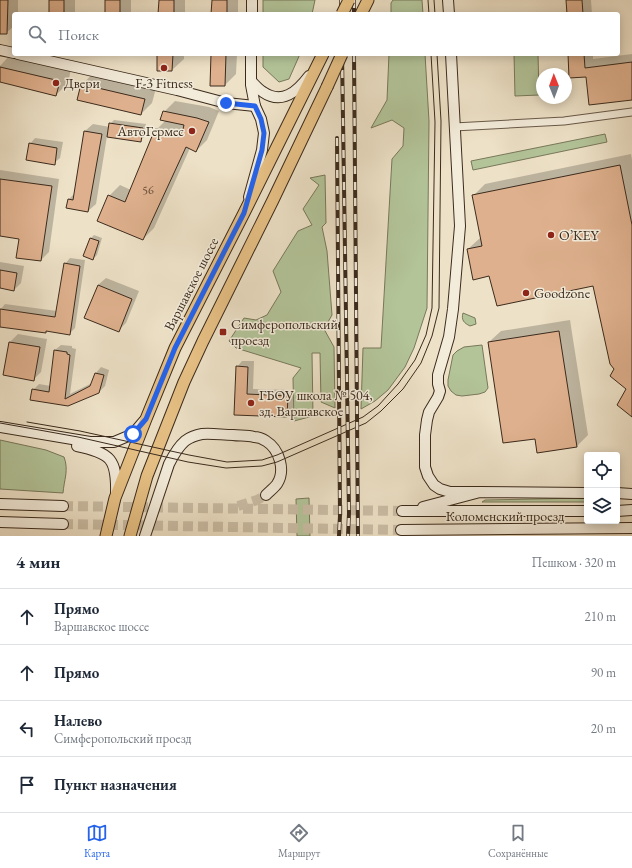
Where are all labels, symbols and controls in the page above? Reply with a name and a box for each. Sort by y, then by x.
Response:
search box [12,12,620,56]
icon: search [26,23,48,45]
text: Поиск [58,25,99,44]
marker: F-3 Fitness [159,63,169,73]
north arrow [536,68,572,104]
place label: Двери [64,74,101,92]
place label: F-3 Fitness [135,74,193,92]
marker: Двери [51,78,61,88]
route end [217,94,235,112]
place label: АвтоГермес [116,122,184,140]
marker: АвтоГермес [187,126,197,136]
house number: 56 [142,182,154,198]
place label: O’KEY [559,226,599,244]
marker: O’KEY [546,230,556,240]
street label: Варшавское шоссе [160,234,222,334]
place label: Goodzone [534,284,591,302]
marker: Goodzone [521,288,531,298]
place label: Симферопольский проезд [231,315,339,349]
marker: Симферопольский проезд [218,327,228,337]
place label: ГБОУ школа № 504, зд. Варшавское [259,386,373,420]
marker: ГБОУ школа № 504, зд. Варшавское [246,398,256,408]
route start [124,425,142,443]
map controls [584,452,620,524]
button: locate [584,452,620,488]
button: layers [584,488,620,524]
street label: Коломенский проезд [446,507,565,525]
text: 4 мин [16,551,60,573]
text: Пешком · 320 m [532,554,616,571]
text: Прямо [54,599,99,618]
icon: ahead [16,606,38,628]
text: 210 m [585,608,616,625]
text: Варшавское шоссе [54,618,149,635]
icon: ahead [16,662,38,684]
text: Прямо [54,663,99,682]
text: 90 m [591,664,616,681]
text: Налево [54,711,102,730]
icon: left [16,718,38,740]
text: 20 m [591,720,616,737]
text: Симферопольский проезд [54,730,191,747]
icon: arrive [16,774,38,796]
text: Пункт назначения [54,775,177,794]
tab: Карта [84,822,110,860]
tab: Маршрут [278,822,320,860]
tab: Сохранённые [488,822,548,860]

